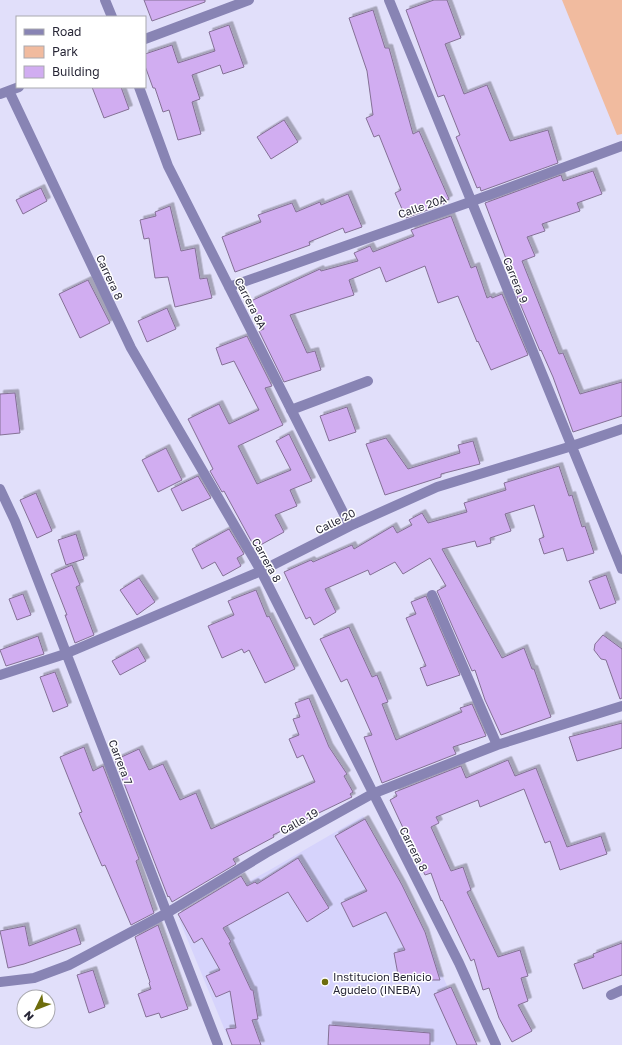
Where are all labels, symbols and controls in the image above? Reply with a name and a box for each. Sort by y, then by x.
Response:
legend [16,16,146,88]
text: Road [52,24,81,39]
text: Park [52,44,78,59]
text: Building [52,64,100,79]
street label: Calle 20A [396,191,449,220]
street label: Carrera 8 [94,252,126,302]
street label: Carrera 9 [501,255,531,305]
street label: Carrera 8A [233,275,270,331]
street label: Calle 20 [313,506,357,536]
street label: Carrera 8 [250,536,285,585]
street label: Carrera 7 [106,737,136,787]
street label: Calle 19 [278,805,320,837]
street label: Carrera 8 [397,824,431,874]
place label: Institucion Benicio Agudelo (INEBA) [333,970,432,996]
marker: Institucion Benicio Agudelo (INEBA) [320,977,330,987]
north arrow [16,989,56,1029]
text: N [21,1009,36,1024]

